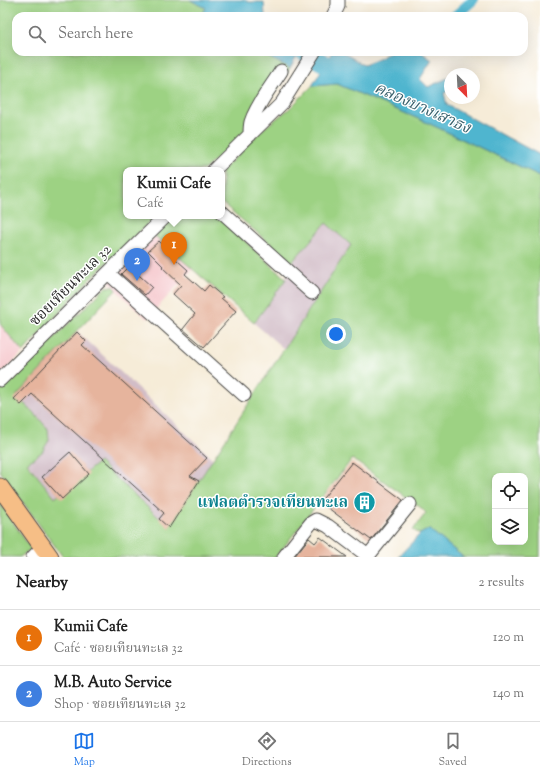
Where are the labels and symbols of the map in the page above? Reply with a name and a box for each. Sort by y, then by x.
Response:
north arrow [444,68,480,104]
water label: คลองบางเสาธง [370,78,475,141]
pin: 1 [161,232,187,265]
street label: ซอยเทียนทะเล 32 [25,240,117,332]
pin: 2 [124,248,150,281]
your location [326,324,346,344]
building icon: แฟลตตำรวจเทียนทะเล [351,490,377,516]
place label: แฟลตตำรวจเทียนทะเล [198,493,348,514]

